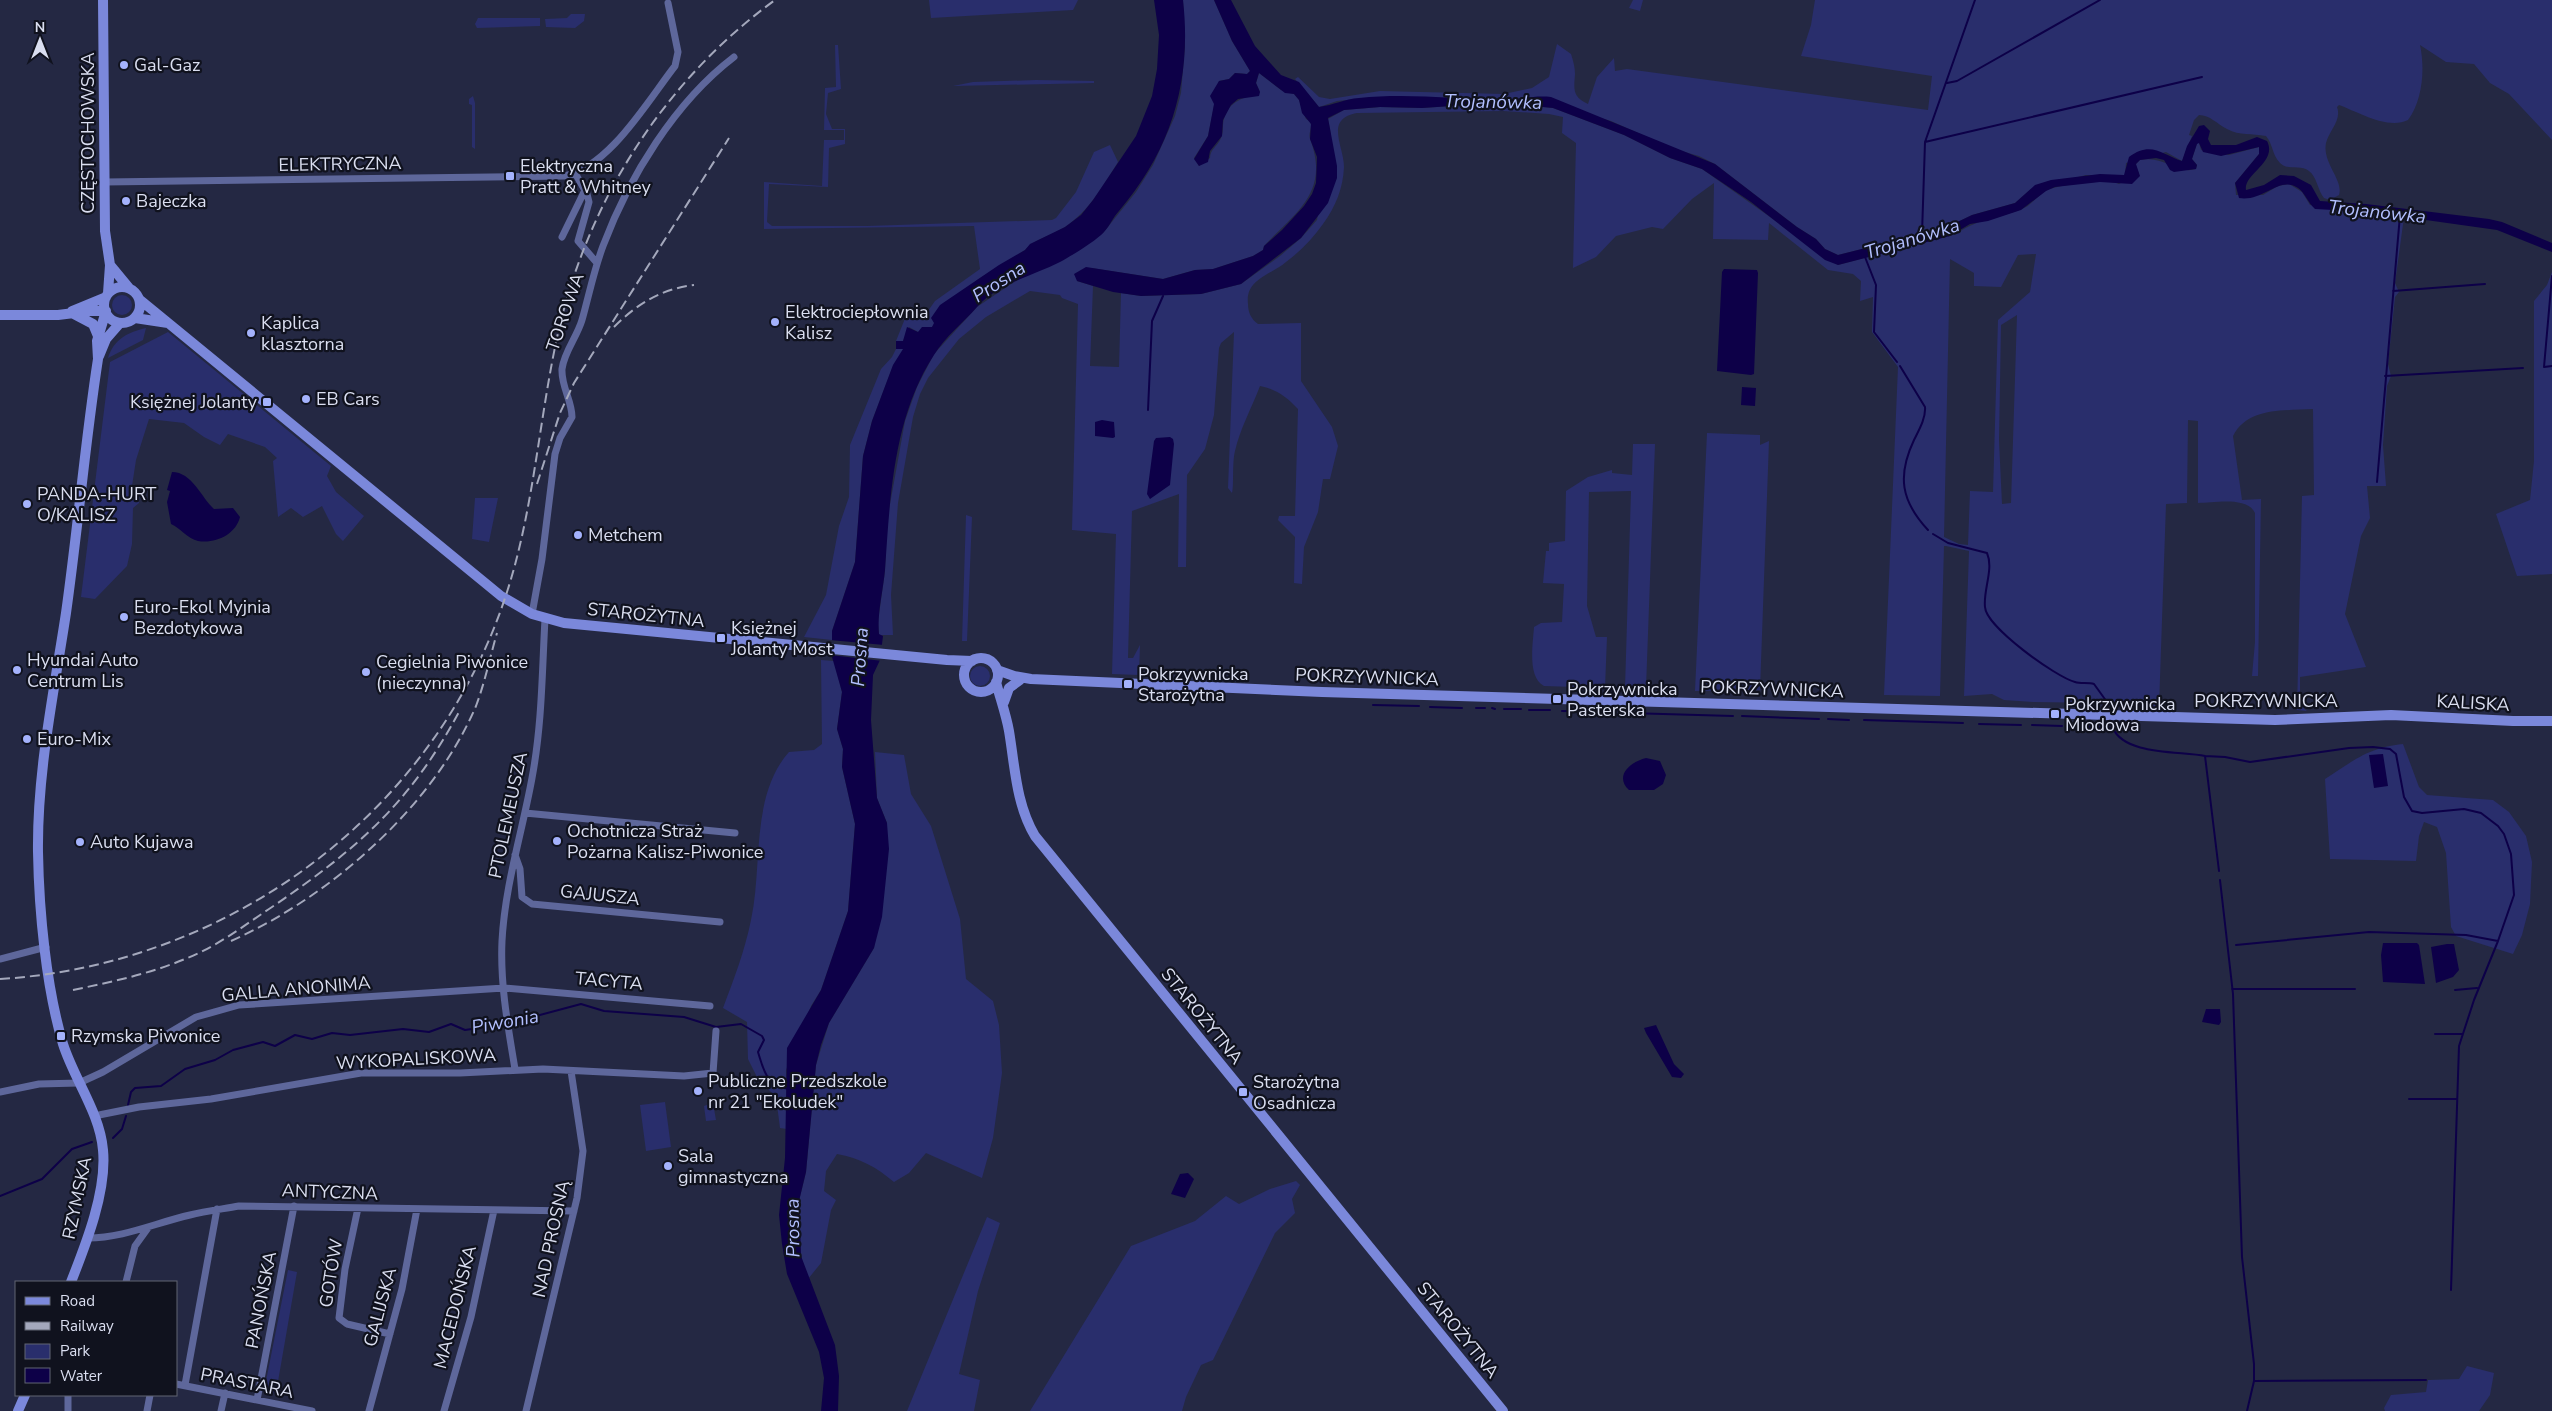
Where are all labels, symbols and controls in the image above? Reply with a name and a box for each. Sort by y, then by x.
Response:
north arrow [15,15,65,65]
text: N [35,18,45,37]
street label: CZĘSTOCHOWSKA [76,52,100,214]
place label: Gal-Gaz [134,53,200,77]
marker: Gal-Gaz [118,59,130,71]
water label: Trojanówka [1444,88,1542,116]
street label: ELEKTRYCZNA [278,151,402,177]
place label: Elektryczna Pratt & Whitney [520,154,651,199]
marker: Elektryczna Pratt & Whitney [504,170,516,182]
place label: Bajeczka [136,189,207,213]
water label: Trojanówka [2327,194,2427,230]
marker: Bajeczka [120,195,132,207]
water label: Trojanówka [1861,212,1963,266]
water label: Prosna [967,255,1031,309]
street label: TOROWA [540,270,590,354]
place label: Elektrociepłownia Kalisz [785,300,929,345]
place label: Kaplica klasztorna [261,311,344,356]
marker: Elektrociepłownia Kalisz [769,316,781,328]
marker: Kaplica klasztorna [245,327,257,339]
place label: EB Cars [316,387,380,411]
place label: Księżnej Jolanty [130,390,258,414]
marker: EB Cars [300,393,312,405]
marker: Księżnej Jolanty [261,396,273,408]
place label: PANDA-HURT O/KALISZ [37,482,157,527]
marker: PANDA-HURT O/KALISZ [21,498,33,510]
place label: Metchem [588,523,663,547]
marker: Metchem [572,529,584,541]
place label: Euro-Ekol Myjnia Bezdotykowa [134,595,271,640]
street label: STAROŻYTNA [586,597,706,633]
marker: Euro-Ekol Myjnia Bezdotykowa [118,611,130,623]
place label: Księżnej Jolanty Most [730,616,833,661]
water label: Prosna [845,627,875,687]
marker: Księżnej Jolanty Most [715,632,727,644]
place label: Hyundai Auto Centrum Lis [27,648,139,693]
place label: Cegielnia Piwonice (nieczynna) [376,650,528,695]
place label: Pokrzywnicka Starożytna [1138,662,1249,707]
street label: POKRZYWNICKA [1295,663,1439,691]
marker: Hyundai Auto Centrum Lis [11,664,23,676]
marker: Cegielnia Piwonice (nieczynna) [360,666,372,678]
street label: POKRZYWNICKA [1700,675,1844,703]
place label: Pokrzywnicka Pasterska [1567,677,1678,722]
marker: Pokrzywnicka Starożytna [1122,678,1134,690]
street label: POKRZYWNICKA [2194,689,2338,713]
street label: KALISKA [2436,689,2510,717]
place label: Pokrzywnicka Miodowa [2065,692,2176,737]
marker: Pokrzywnicka Pasterska [1551,693,1563,705]
marker: Pokrzywnicka Miodowa [2049,708,2061,720]
place label: Euro-Mix [37,727,111,751]
marker: Euro-Mix [21,733,33,745]
street label: PTOLEMEUSZA [483,750,533,880]
place label: Ochotnicza Straż Pożarna Kalisz-Piwonice [567,819,763,864]
place label: Auto Kujawa [90,830,193,854]
marker: Ochotnicza Straż Pożarna Kalisz-Piwonice [551,835,563,847]
marker: Auto Kujawa [74,836,86,848]
street label: GAJUSZA [559,879,641,911]
street label: STAROŻYTNA [1156,963,1248,1069]
street label: TACYTA [574,966,644,996]
street label: GALLA ANONIMA [220,971,372,1007]
water label: Piwonia [469,1003,541,1041]
place label: Rzymska Piwonice [71,1024,220,1048]
marker: Rzymska Piwonice [55,1030,67,1042]
street label: WYKOPALISKOWA [335,1043,497,1075]
place label: Publiczne Przedszkole nr 21 "Ekoludek" [708,1069,887,1114]
place label: Starożytna Osadnicza [1253,1070,1340,1115]
marker: Publiczne Przedszkole nr 21 "Ekoludek" [692,1085,704,1097]
marker: Starożytna Osadnicza [1237,1086,1249,1098]
place label: Sala gimnastyczna [678,1144,788,1189]
street label: RZYMSKA [57,1154,97,1242]
marker: Sala gimnastyczna [662,1160,674,1172]
street label: NAD PROSNĄ [527,1177,575,1300]
street label: ANTYCZNA [281,1178,379,1206]
water label: Prosna [779,1198,807,1258]
street label: GOTÓW [314,1237,348,1309]
street label: MACEDOŃSKA [428,1243,482,1371]
street label: PANOŃSKA [240,1249,282,1351]
street label: GALIJSKA [358,1265,402,1349]
street label: STAROŻYTNA [1412,1277,1504,1383]
legend [15,1281,178,1396]
text: Road [60,1291,95,1311]
text: Railway [60,1316,114,1336]
text: Park [60,1341,90,1361]
street label: PRASTARA [198,1362,296,1404]
text: Water [60,1366,103,1386]

